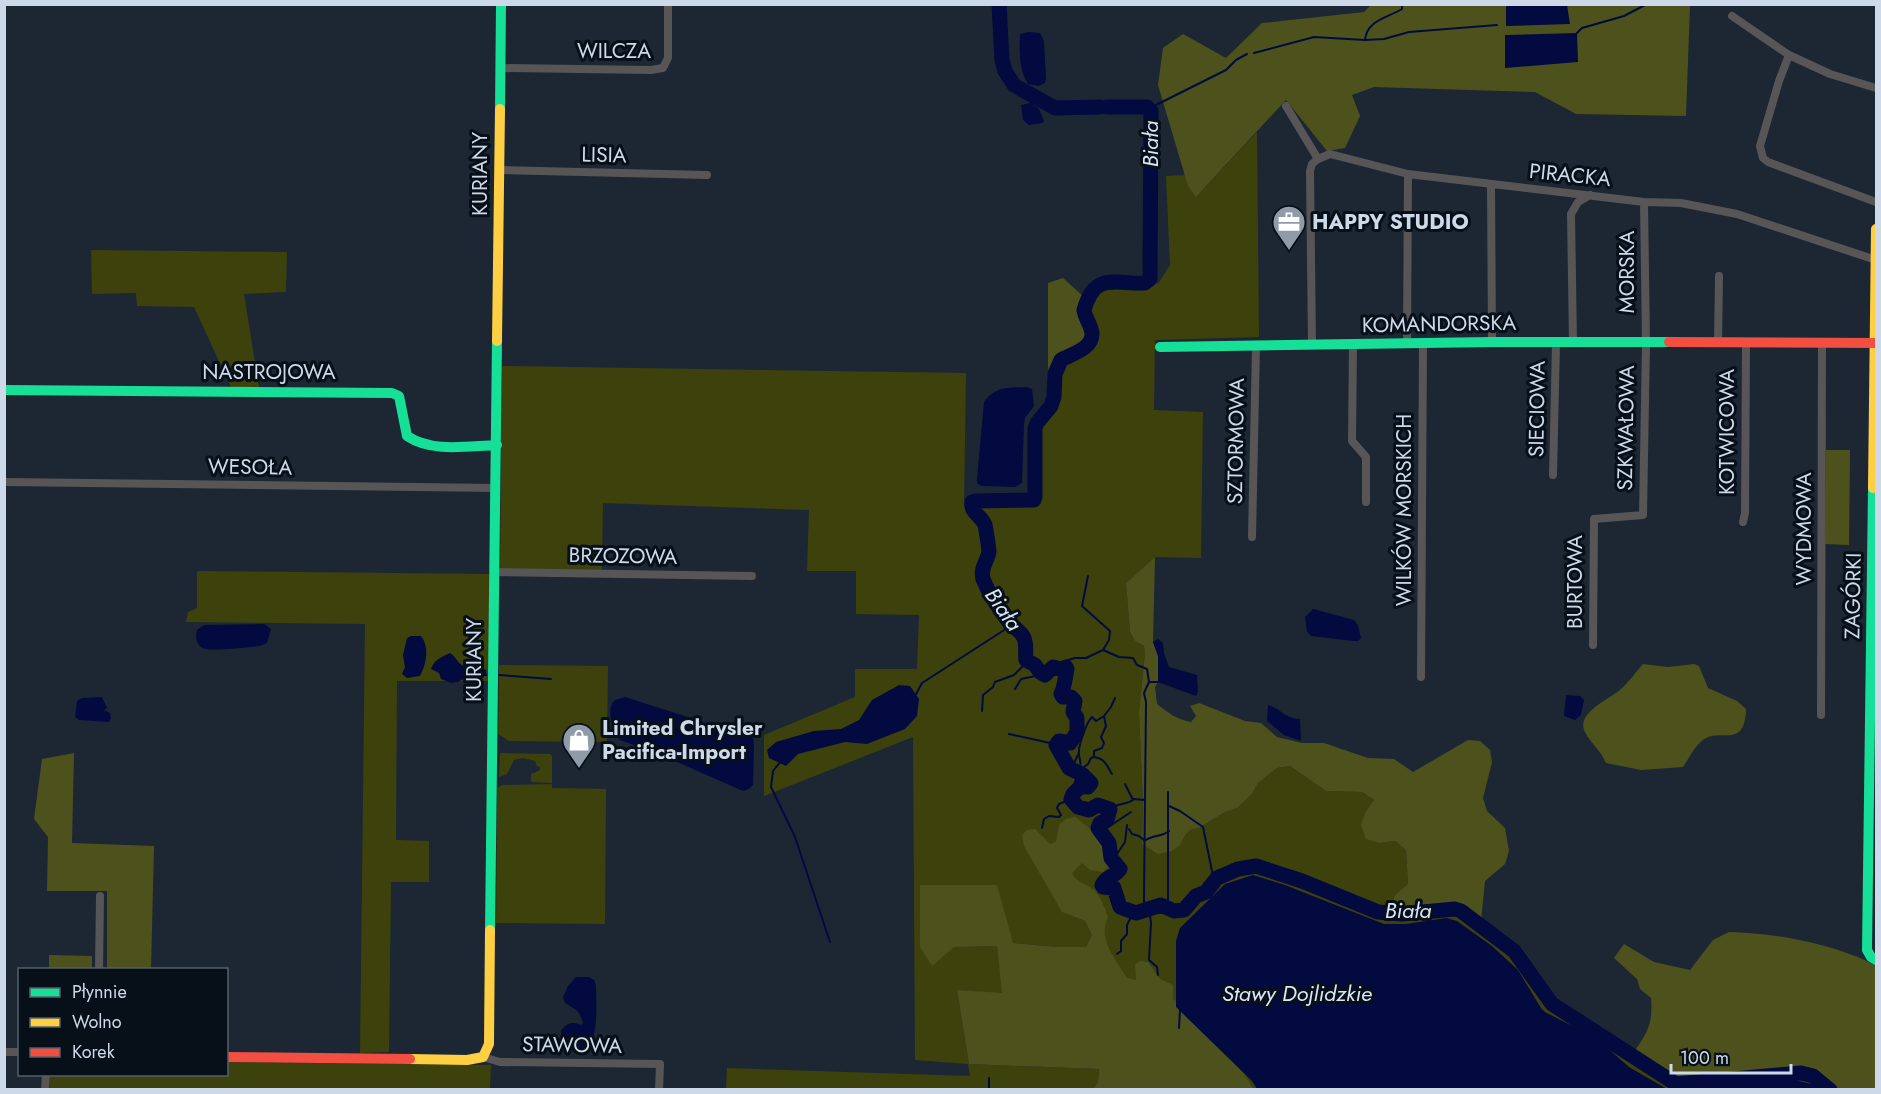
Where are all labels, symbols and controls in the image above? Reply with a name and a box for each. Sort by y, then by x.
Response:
street label: WILCZA [577,36,651,66]
water label: Biała [1134,121,1166,167]
street label: KURIANY [465,132,495,216]
street label: LISIA [581,140,627,170]
street label: PIRACKA [1528,156,1612,194]
office icon: HAPPY STUDIO [1271,204,1307,251]
place label: HAPPY STUDIO [1312,207,1469,237]
street label: MORSKA [1612,231,1642,313]
street label: KOMANDORSKA [1362,308,1517,340]
street label: NASTROJOWA [202,357,336,387]
street label: SIECIOWA [1521,360,1553,457]
street label: SZKWAŁOWA [1610,365,1642,491]
street label: KOTWICOWA [1712,369,1742,495]
street label: SZTORMOWA [1220,378,1252,504]
street label: WILKÓW MORSKICH [1389,414,1419,606]
street label: WESOŁA [208,451,293,483]
street label: WYDMOWA [1789,472,1819,586]
street label: BURTOWA [1560,535,1590,629]
street label: BRZOZOWA [568,540,678,572]
street label: ZAGÓRKI [1837,553,1869,639]
water label: Biała [977,581,1031,637]
street label: KURIANY [459,618,489,702]
place label: Limited Chrysler Pacifica-Import [602,713,763,767]
shop icon: Limited Chrysler Pacifica-Import [561,722,597,769]
water label: Biała [1385,894,1431,926]
legend [18,968,228,1076]
water label: Stawy Dojlidzkie [1222,977,1372,1009]
text: Płynnie [72,979,127,1005]
text: Wolno [72,1009,122,1035]
street label: STAWOWA [522,1029,622,1061]
scale bar [1671,1037,1791,1075]
text: Korek [72,1039,115,1065]
text: 100 m [1680,1045,1729,1071]

